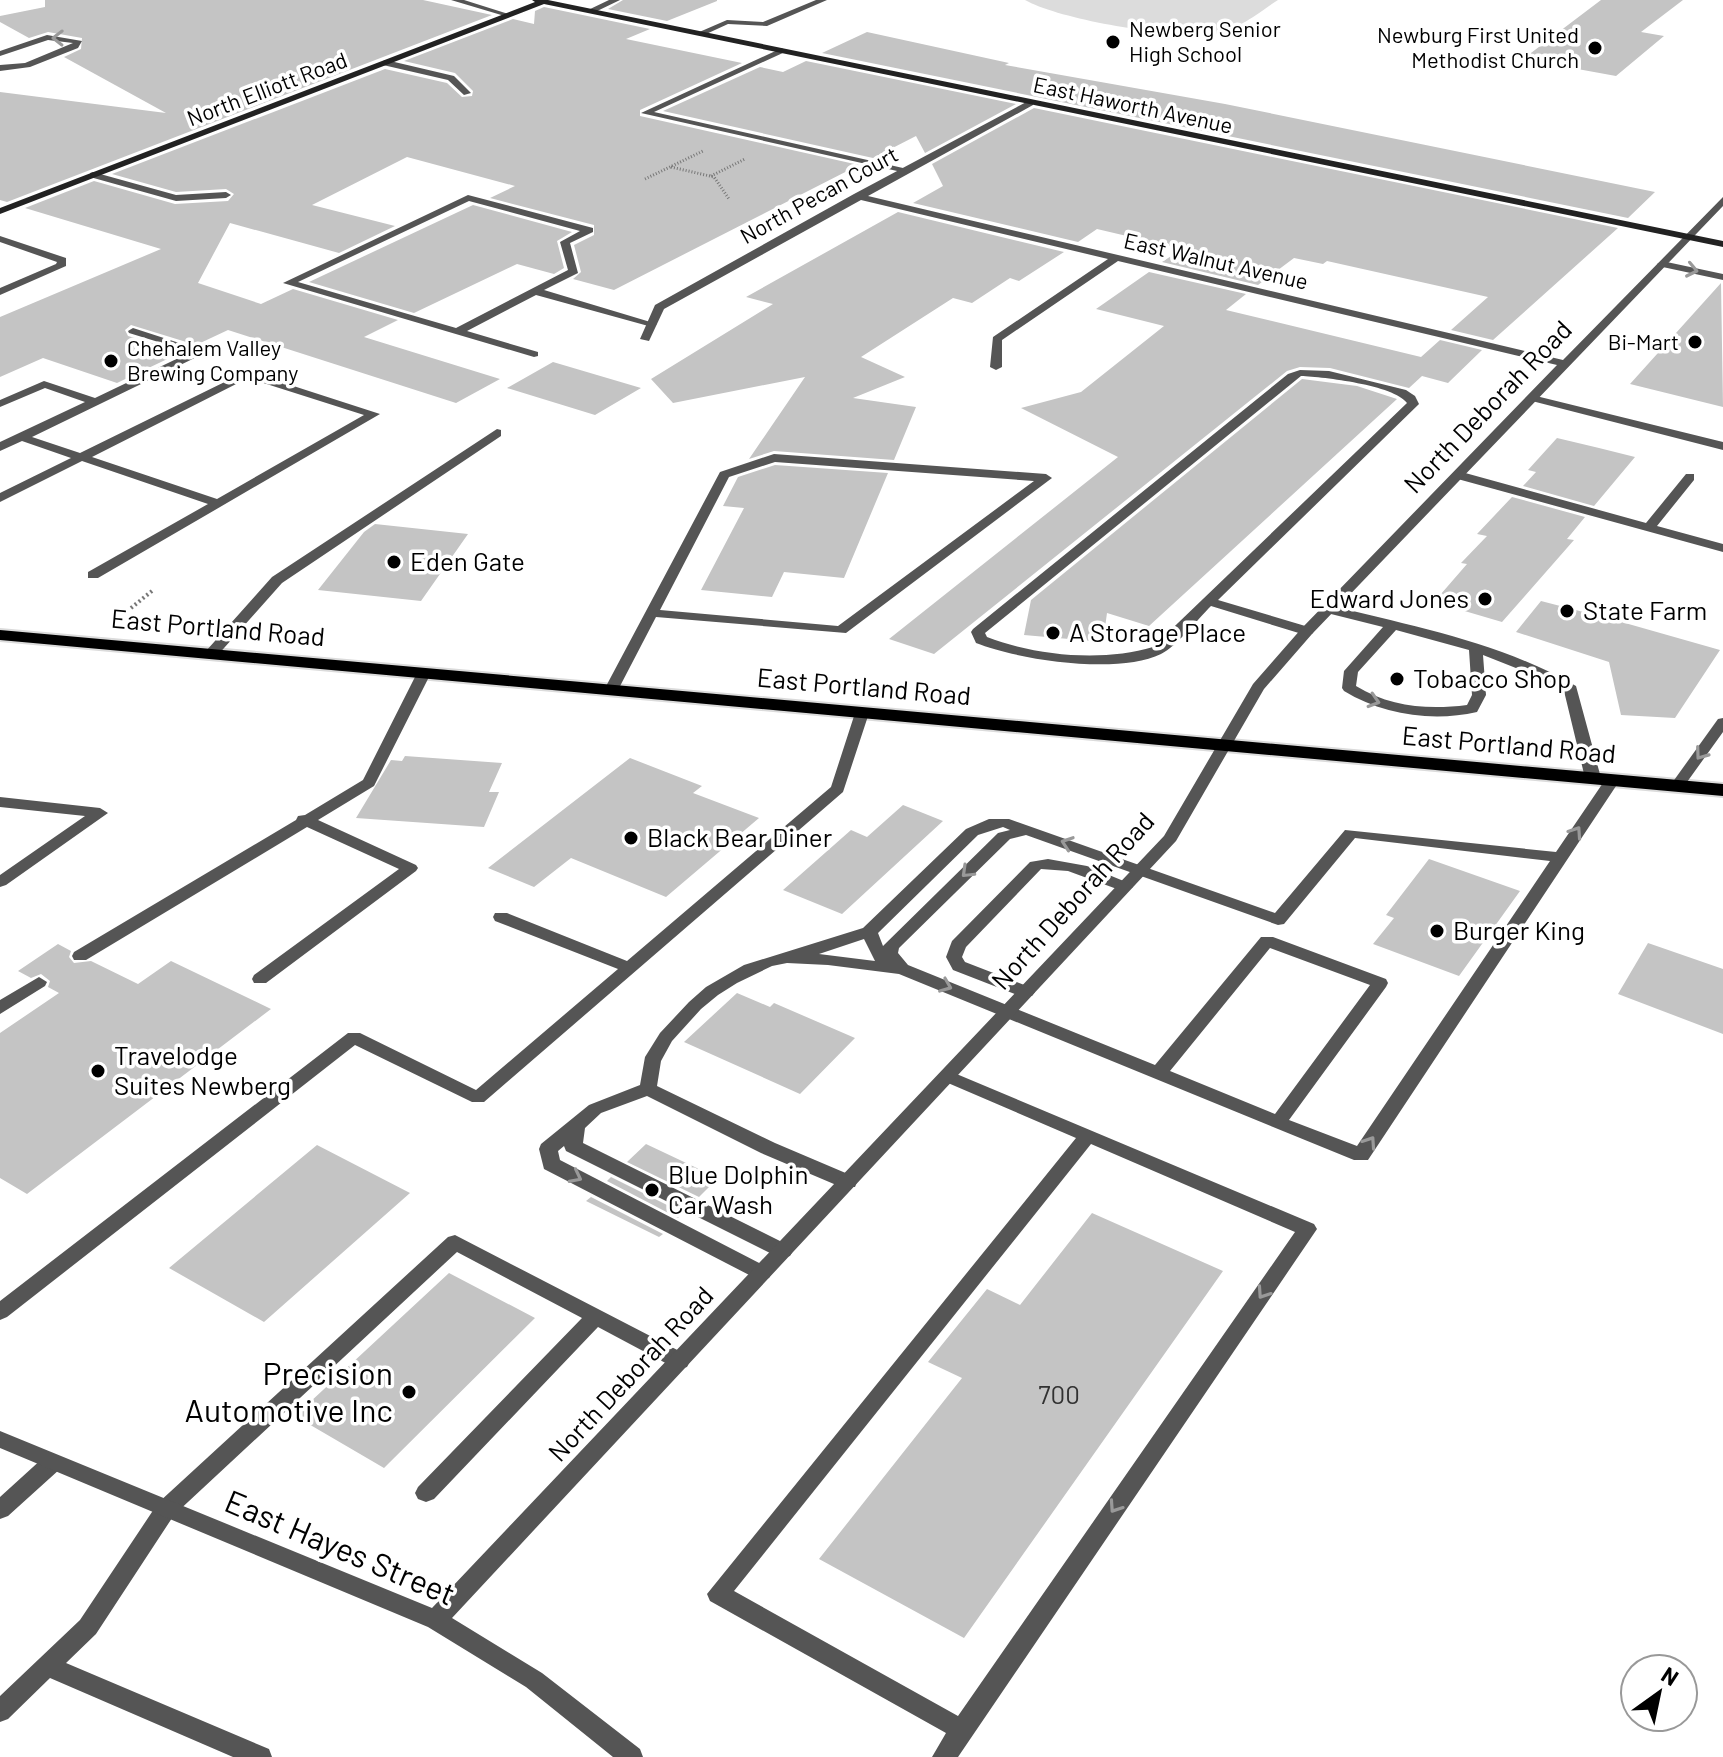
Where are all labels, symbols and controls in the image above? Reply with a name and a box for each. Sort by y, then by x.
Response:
place label: Newberg Senior High School [1129,15,1281,66]
place label: Newburg First United Methodist Church [1377,21,1579,72]
one-way arrow [51,29,64,46]
marker: Newberg Senior High School [1104,33,1122,51]
marker: Newburg First United Methodist Church [1586,39,1604,57]
street label: North Elliott Road [183,46,350,131]
street label: East Haworth Avenue [1031,70,1235,138]
street label: North Pecan Court [735,140,902,248]
street label: East Walnut Avenue [1122,226,1311,294]
one-way arrow [1685,261,1699,278]
street label: North Deborah Road [1397,313,1577,499]
place label: Bi-Mart [1608,328,1679,354]
marker: Bi-Mart [1686,333,1704,351]
place label: Chehalem Valley Brewing Company [127,334,298,385]
marker: Chehalem Valley Brewing Company [102,352,120,370]
place label: Eden Gate [410,545,525,576]
marker: Eden Gate [385,553,403,571]
place label: Edward Jones [1309,582,1469,613]
marker: Edward Jones [1476,590,1494,608]
place label: State Farm [1583,594,1707,625]
street label: East Portland Road [110,602,326,651]
marker: State Farm [1558,602,1576,620]
place label: A Storage Place [1069,616,1246,647]
marker: A Storage Place [1044,624,1062,642]
street label: East Portland Road [756,661,972,710]
place label: Tobacco Shop [1413,662,1571,693]
marker: Tobacco Shop [1388,670,1406,688]
one-way arrow [1367,692,1381,708]
street label: East Portland Road [1401,719,1617,768]
one-way arrow [1696,746,1711,760]
street label: North Deborah Road [984,805,1160,995]
place label: Black Bear Diner [647,821,833,852]
one-way arrow [1567,827,1582,841]
marker: Black Bear Diner [622,829,640,847]
one-way arrow [1061,836,1075,853]
one-way arrow [962,863,976,877]
place label: Burger King [1453,914,1585,945]
marker: Burger King [1428,922,1446,940]
one-way arrow [938,977,952,993]
place label: Travelodge Suites Newberg [114,1039,291,1100]
marker: Travelodge Suites Newberg [89,1062,107,1080]
one-way arrow [1360,1136,1375,1150]
place label: Blue Dolphin Car Wash [668,1158,808,1219]
one-way arrow [568,1167,583,1183]
marker: Blue Dolphin Car Wash [643,1181,661,1199]
street label: North Deborah Road [541,1279,719,1467]
one-way arrow [1258,1285,1273,1299]
place label: Precision Automotive Inc [184,1353,393,1428]
house number: 700 [1038,1378,1080,1409]
marker: Precision Automotive Inc [400,1383,418,1401]
street label: East Hayes Street [220,1481,462,1612]
one-way arrow [1110,1499,1125,1513]
north arrow [1619,1653,1699,1733]
text: N [1657,1660,1684,1690]

